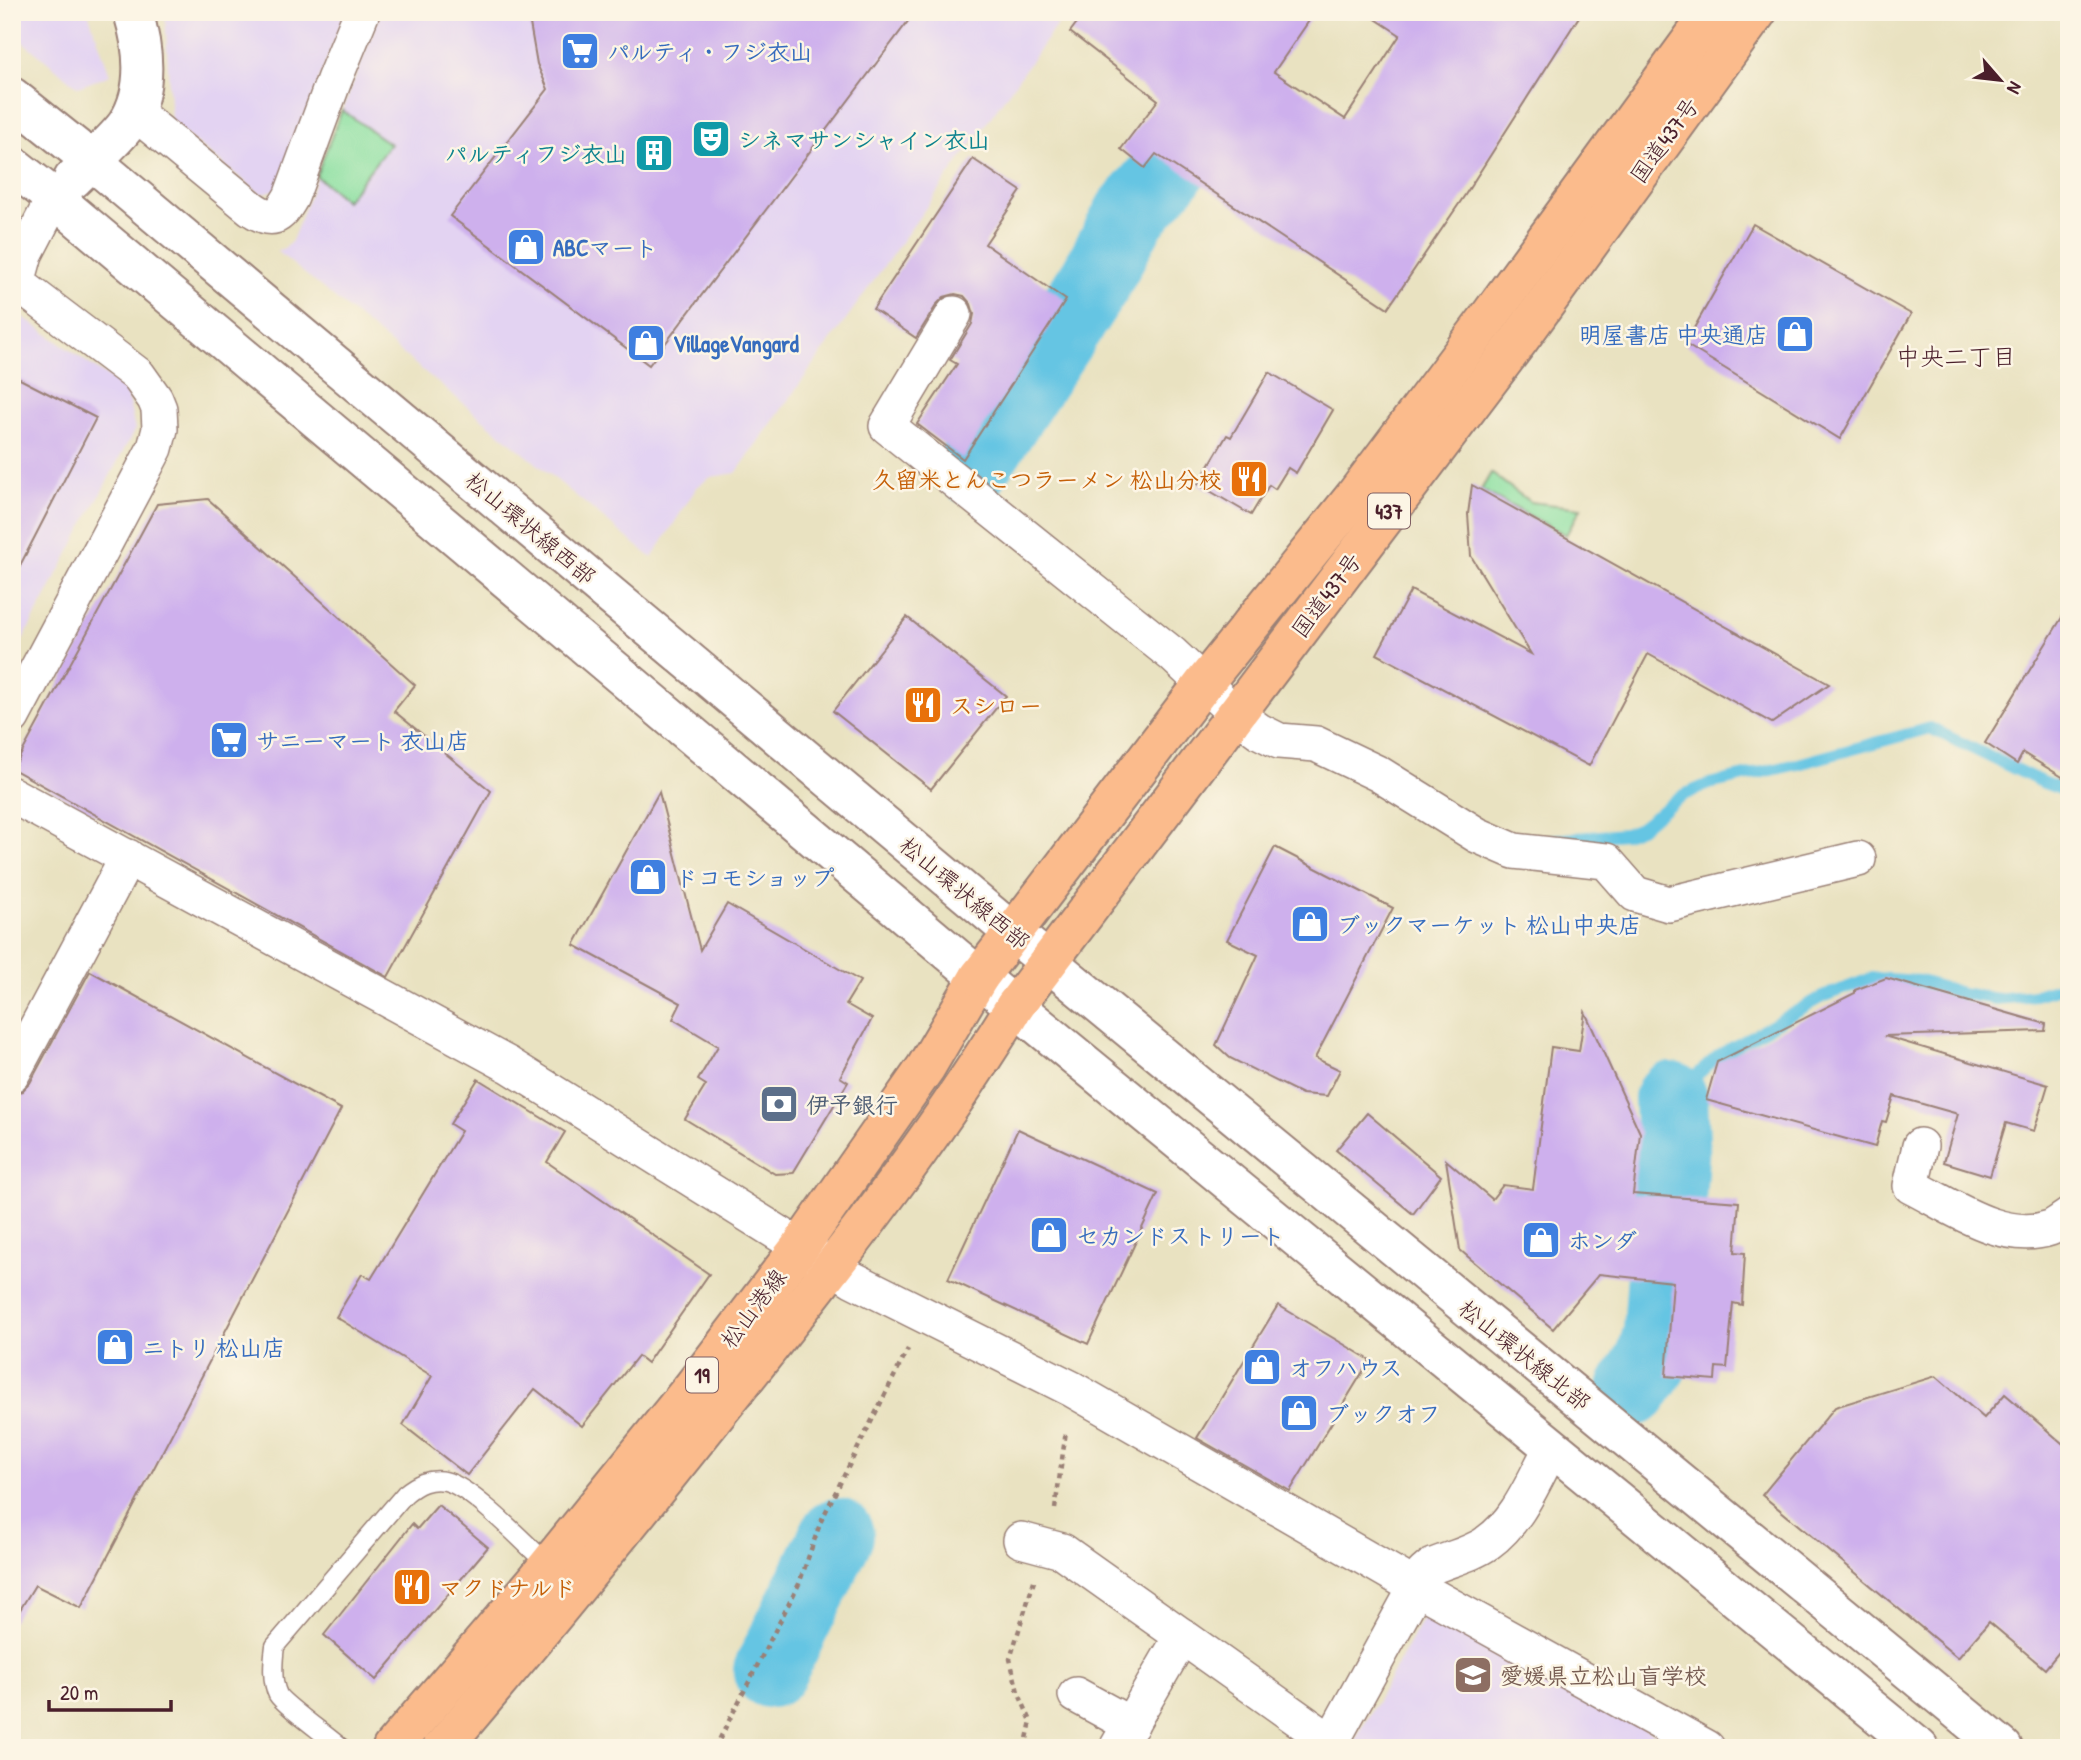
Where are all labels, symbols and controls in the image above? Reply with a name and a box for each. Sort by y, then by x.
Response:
supermarket icon: パルティ・フジ衣山 [559,30,601,72]
place label: パルティ・フジ衣山 [607,36,813,67]
north arrow [1966,46,2036,116]
text: N [2001,77,2029,99]
street label: 国道437号 [1622,91,1706,189]
theatre icon: シネマサンシャイン衣山 [690,118,732,160]
place label: シネマサンシャイン衣山 [738,124,990,155]
building icon: パルティフジ衣山 [633,132,675,174]
place label: パルティフジ衣山 [444,138,627,169]
shop icon: ABCマート [505,226,547,268]
place label: ABCマート [553,232,658,263]
shop icon: 明屋書店 中央通店 [1774,313,1816,355]
place label: 明屋書店 中央通店 [1579,319,1768,350]
shop icon: VillageVangard [625,322,667,364]
place label: VillageVangard [673,328,799,360]
district label: 中央二丁目 [1896,340,2016,372]
restaurant icon: 久留米とんこつラーメン 松山分校 [1228,458,1270,500]
street label: 松山環状線西部 [459,464,603,592]
place label: 久留米とんこつラーメン 松山分校 [872,464,1222,495]
road number: 437 [1368,494,1410,528]
street label: 国道437号 [1284,546,1368,644]
restaurant icon: スシロー [902,684,944,726]
place label: スシロー [950,690,1042,721]
supermarket icon: サニーマート 衣山店 [208,719,250,761]
place label: サニーマート 衣山店 [256,725,469,756]
street label: 松山環状線西部 [893,829,1037,957]
shop icon: ドコモショップ [627,856,669,898]
place label: ドコモショップ [675,862,834,893]
shop icon: ブックマーケット 松山中央店 [1289,903,1331,945]
place label: ブックマーケット 松山中央店 [1337,909,1641,940]
bank icon: 伊予銀行 [758,1083,800,1125]
place label: 伊予銀行 [806,1089,898,1120]
shop icon: セカンドストリート [1028,1214,1070,1256]
shop icon: ホンダ [1520,1219,1562,1261]
place label: セカンドストリート [1076,1220,1285,1251]
place label: ホンダ [1568,1225,1637,1256]
street label: 松山港線 [713,1262,793,1354]
street label: 松山環状線北部 [1453,1292,1597,1418]
shop icon: ニトリ 松山店 [94,1326,136,1368]
place label: ニトリ 松山店 [142,1332,285,1363]
shop icon: オフハウス [1241,1346,1283,1388]
place label: オフハウス [1289,1352,1403,1383]
road number: 19 [686,1358,718,1392]
shop icon: ブックオフ [1278,1392,1320,1434]
place label: ブックオフ [1326,1398,1441,1429]
restaurant icon: マクドナルド [391,1566,433,1608]
place label: マクドナルド [439,1572,576,1603]
school or university icon: 愛媛県立松山盲学校 [1452,1654,1494,1696]
place label: 愛媛県立松山盲学校 [1500,1660,1707,1691]
scale bar [49,1669,172,1713]
text: 20 m [60,1678,98,1707]

